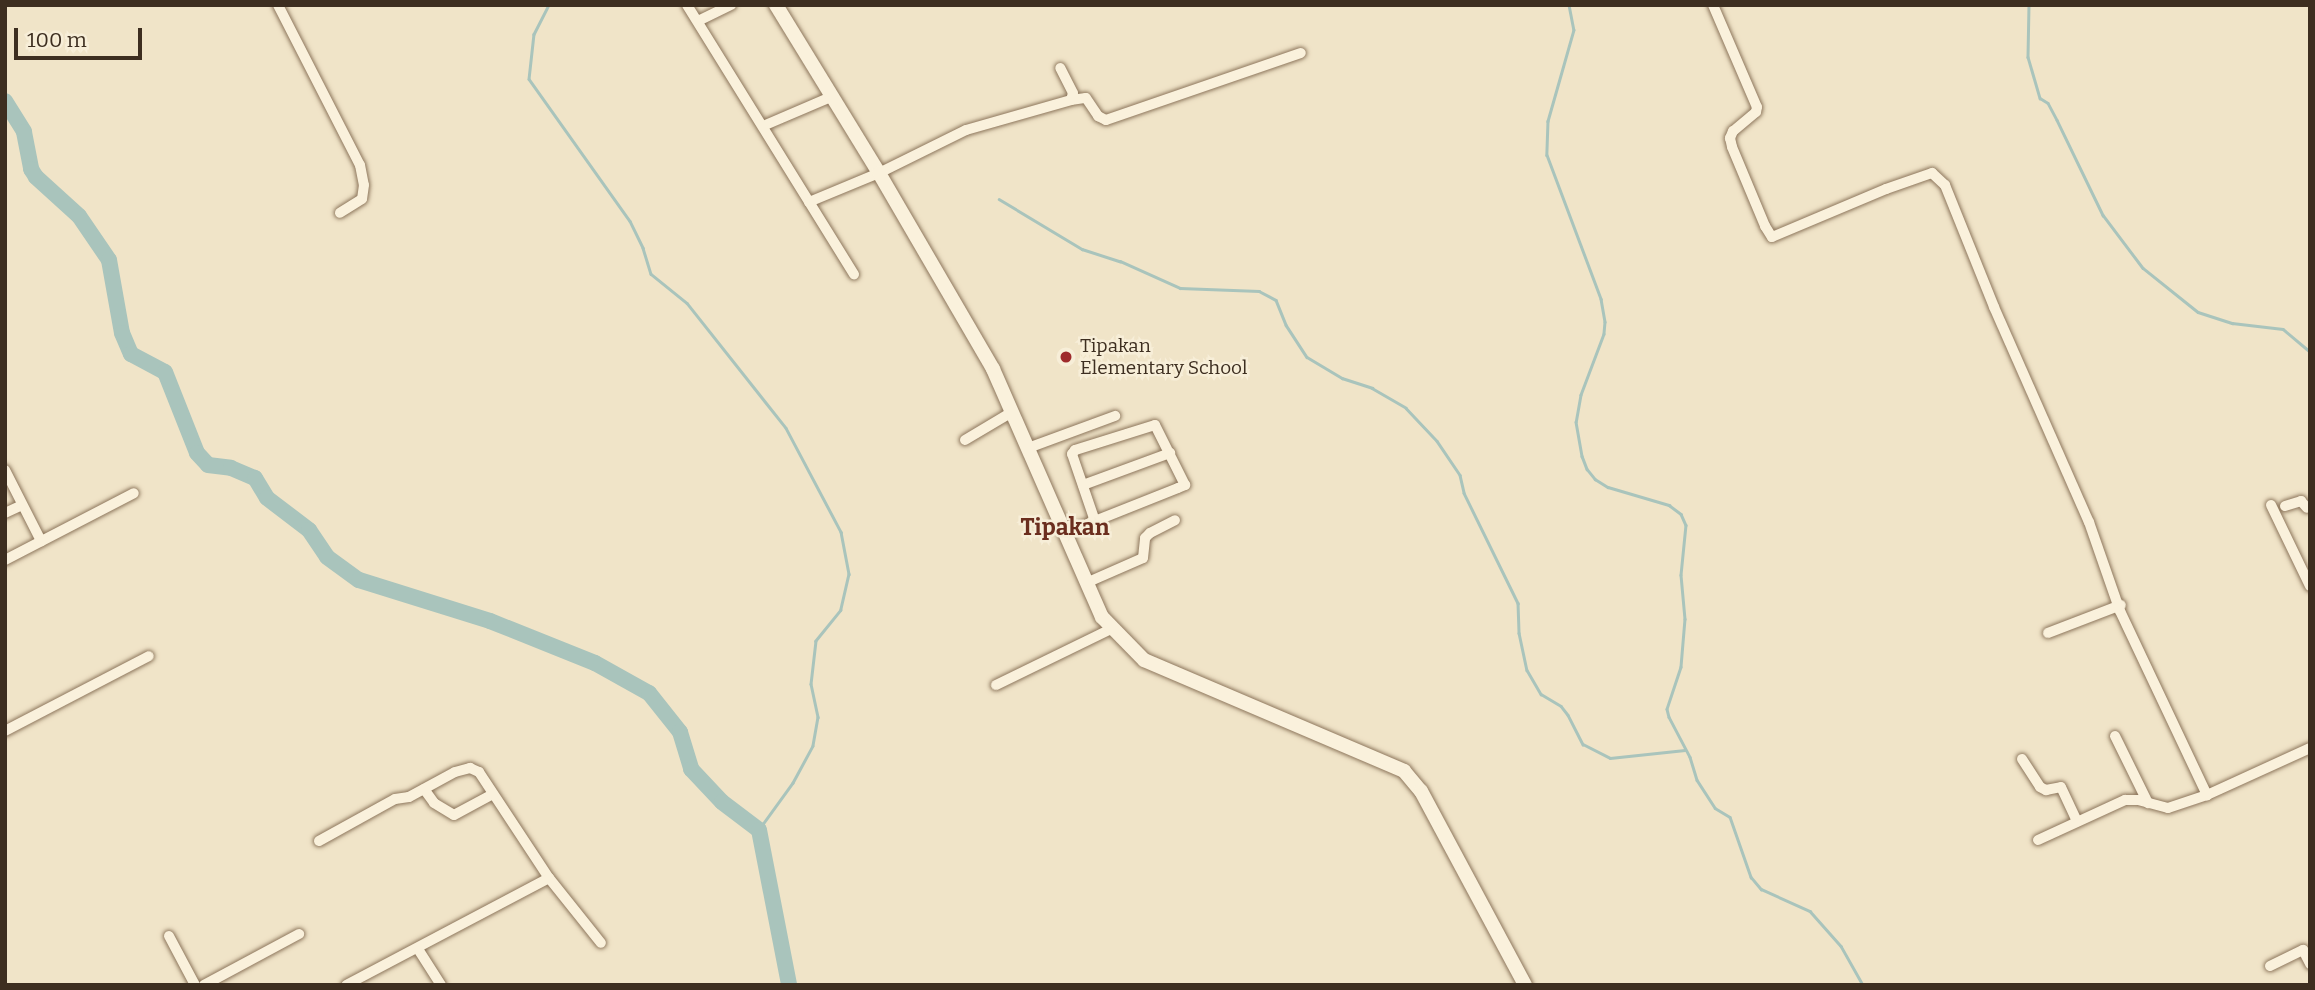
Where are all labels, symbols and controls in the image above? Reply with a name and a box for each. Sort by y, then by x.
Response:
scale bar [18,14,145,58]
text: 100 m [27,27,87,53]
place label: Tipakan Elementary School [1080,335,1247,379]
marker: Tipakan Elementary School [1058,349,1074,365]
district label: Tipakan [1021,513,1109,541]

